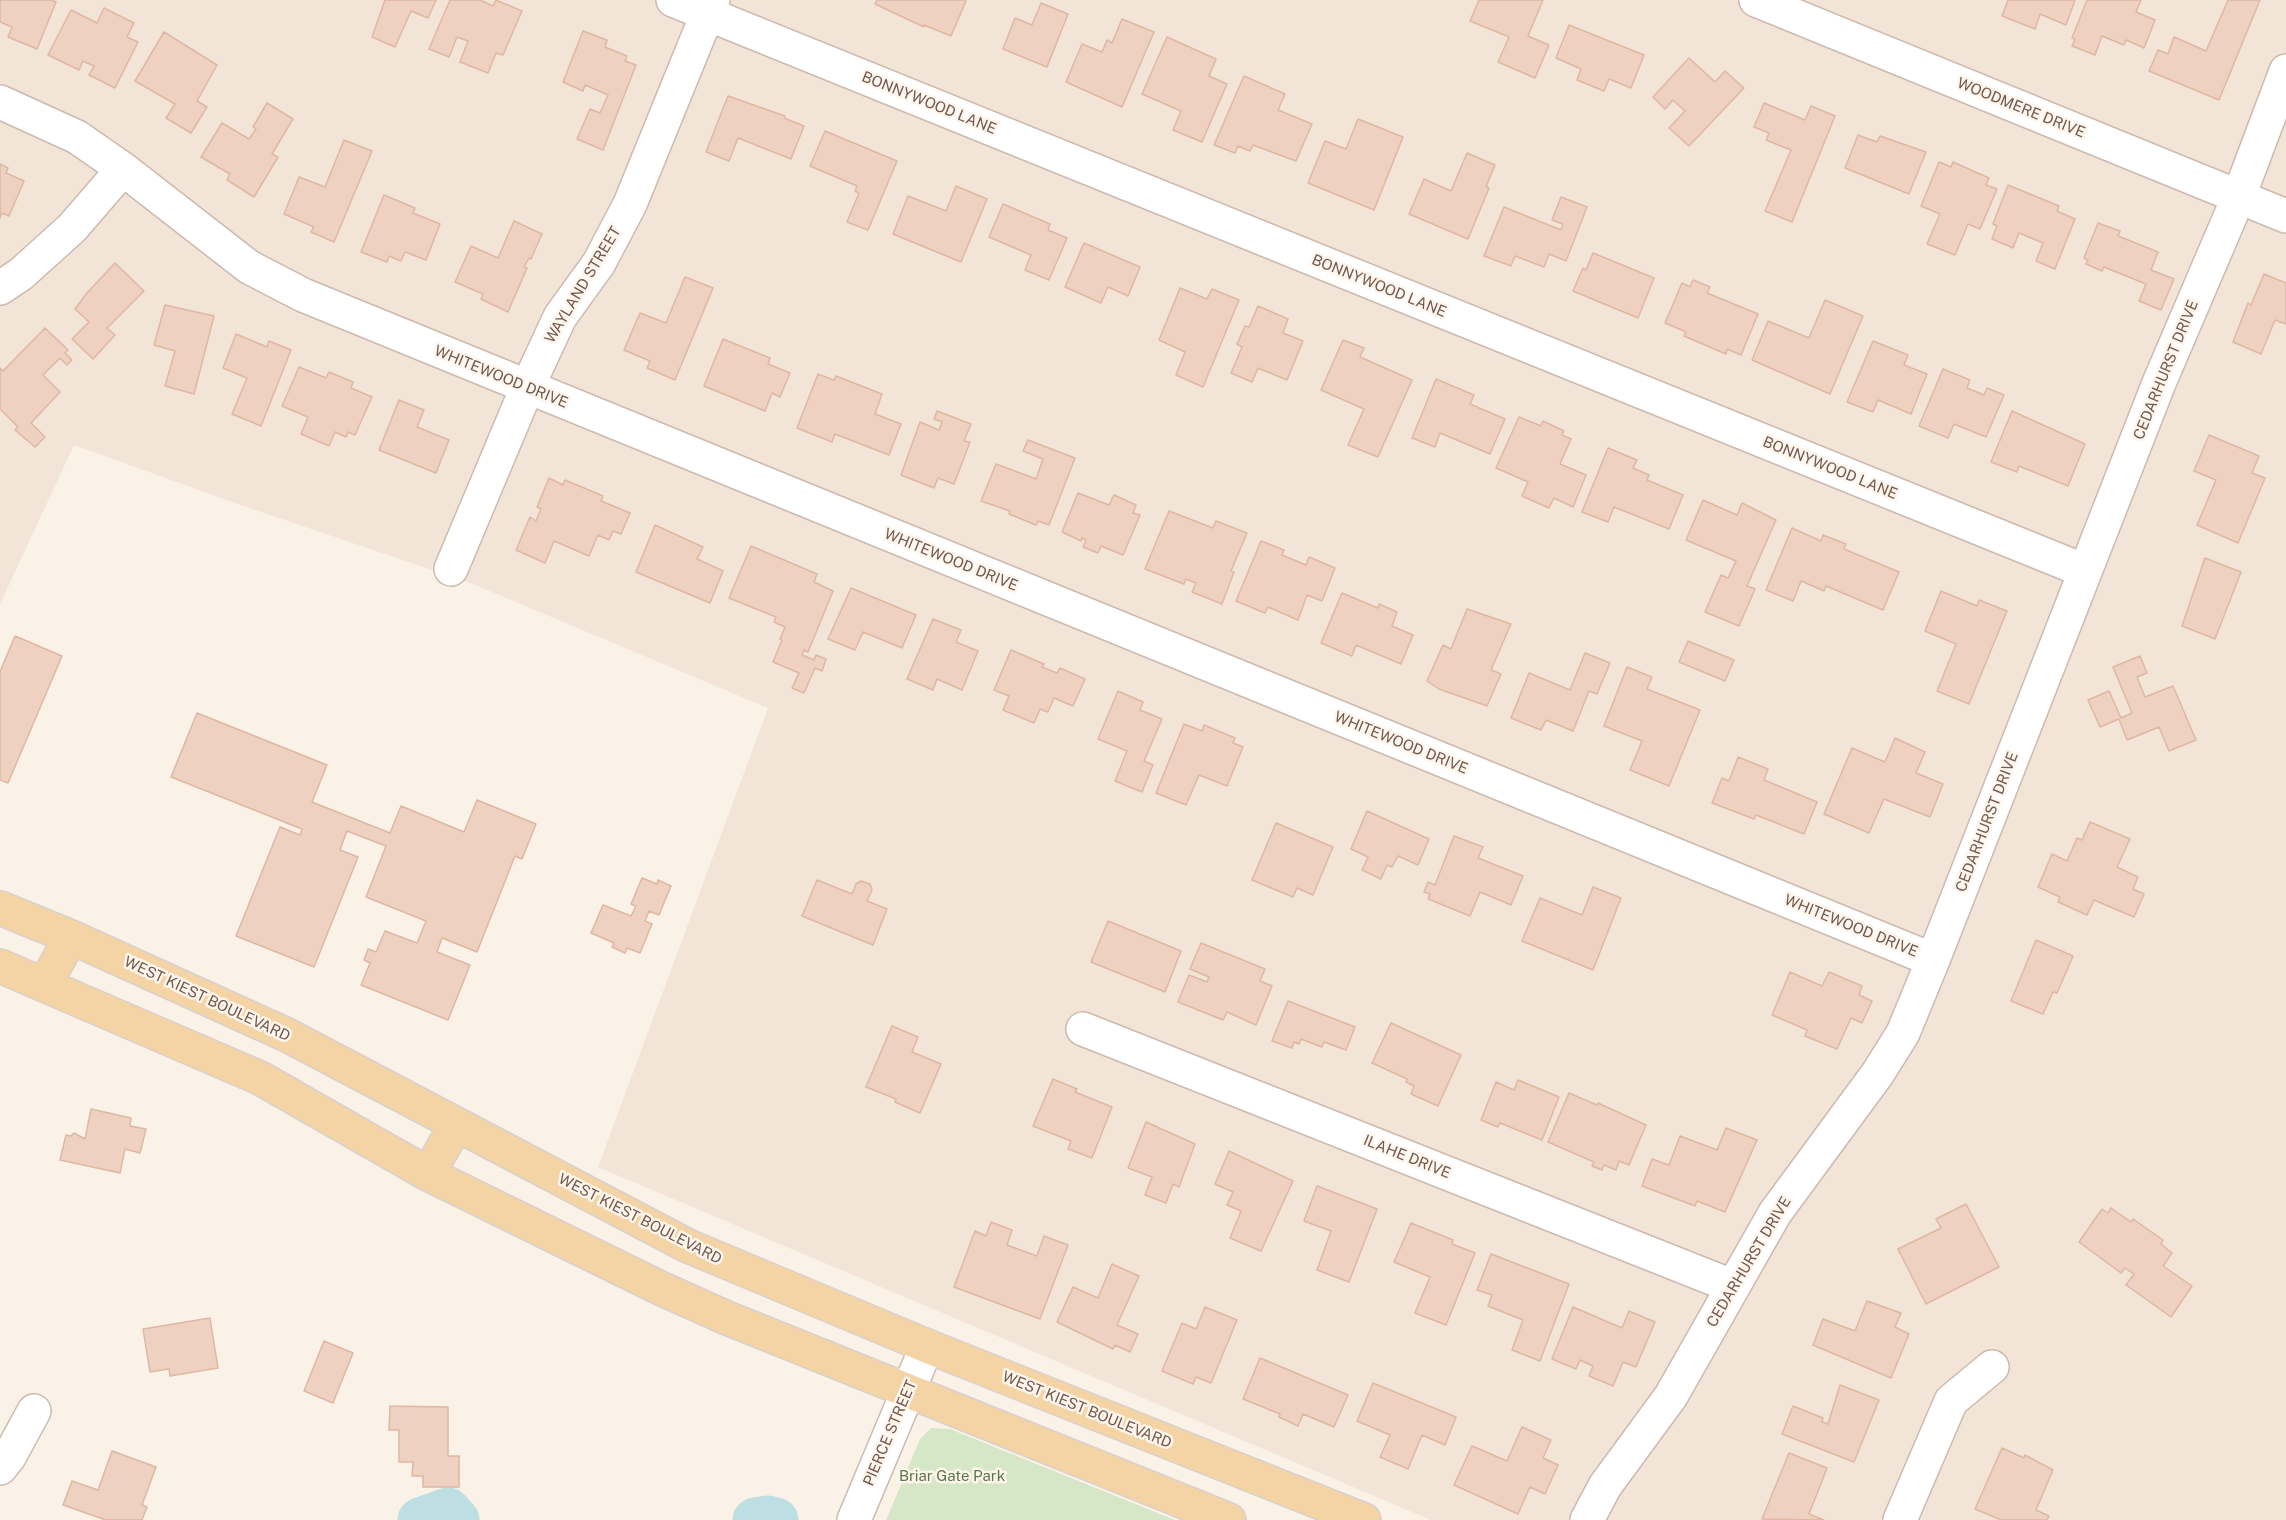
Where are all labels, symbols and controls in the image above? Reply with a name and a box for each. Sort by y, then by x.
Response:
street label: BONNYWOOD LANE [859,68,999,138]
street label: WOODMERE DRIVE [1954,74,2088,142]
street label: WAYLAND STREET [541,223,625,347]
street label: BONNYWOOD LANE [1309,251,1449,321]
street label: CEDARHURST DRIVE [2130,298,2202,442]
street label: WHITEWOOD DRIVE [432,342,570,412]
street label: BONNYWOOD LANE [1760,433,1900,503]
street label: WHITEWOOD DRIVE [882,525,1020,595]
street label: WHITEWOOD DRIVE [1332,708,1470,778]
street label: CEDARHURST DRIVE [1952,749,2022,895]
street label: WHITEWOOD DRIVE [1782,891,1920,961]
street label: WEST KIEST BOULEVARD [121,953,293,1045]
street label: ILAHE DRIVE [1361,1131,1453,1183]
street label: WEST KIEST BOULEVARD [555,1170,725,1268]
street label: CEDARHURST DRIVE [1703,1194,1795,1330]
street label: WEST KIEST BOULEVARD [1000,1368,1174,1452]
street label: PIERCE STREET [860,1377,920,1489]
park label: Briar Gate Park [899,1467,1005,1485]

